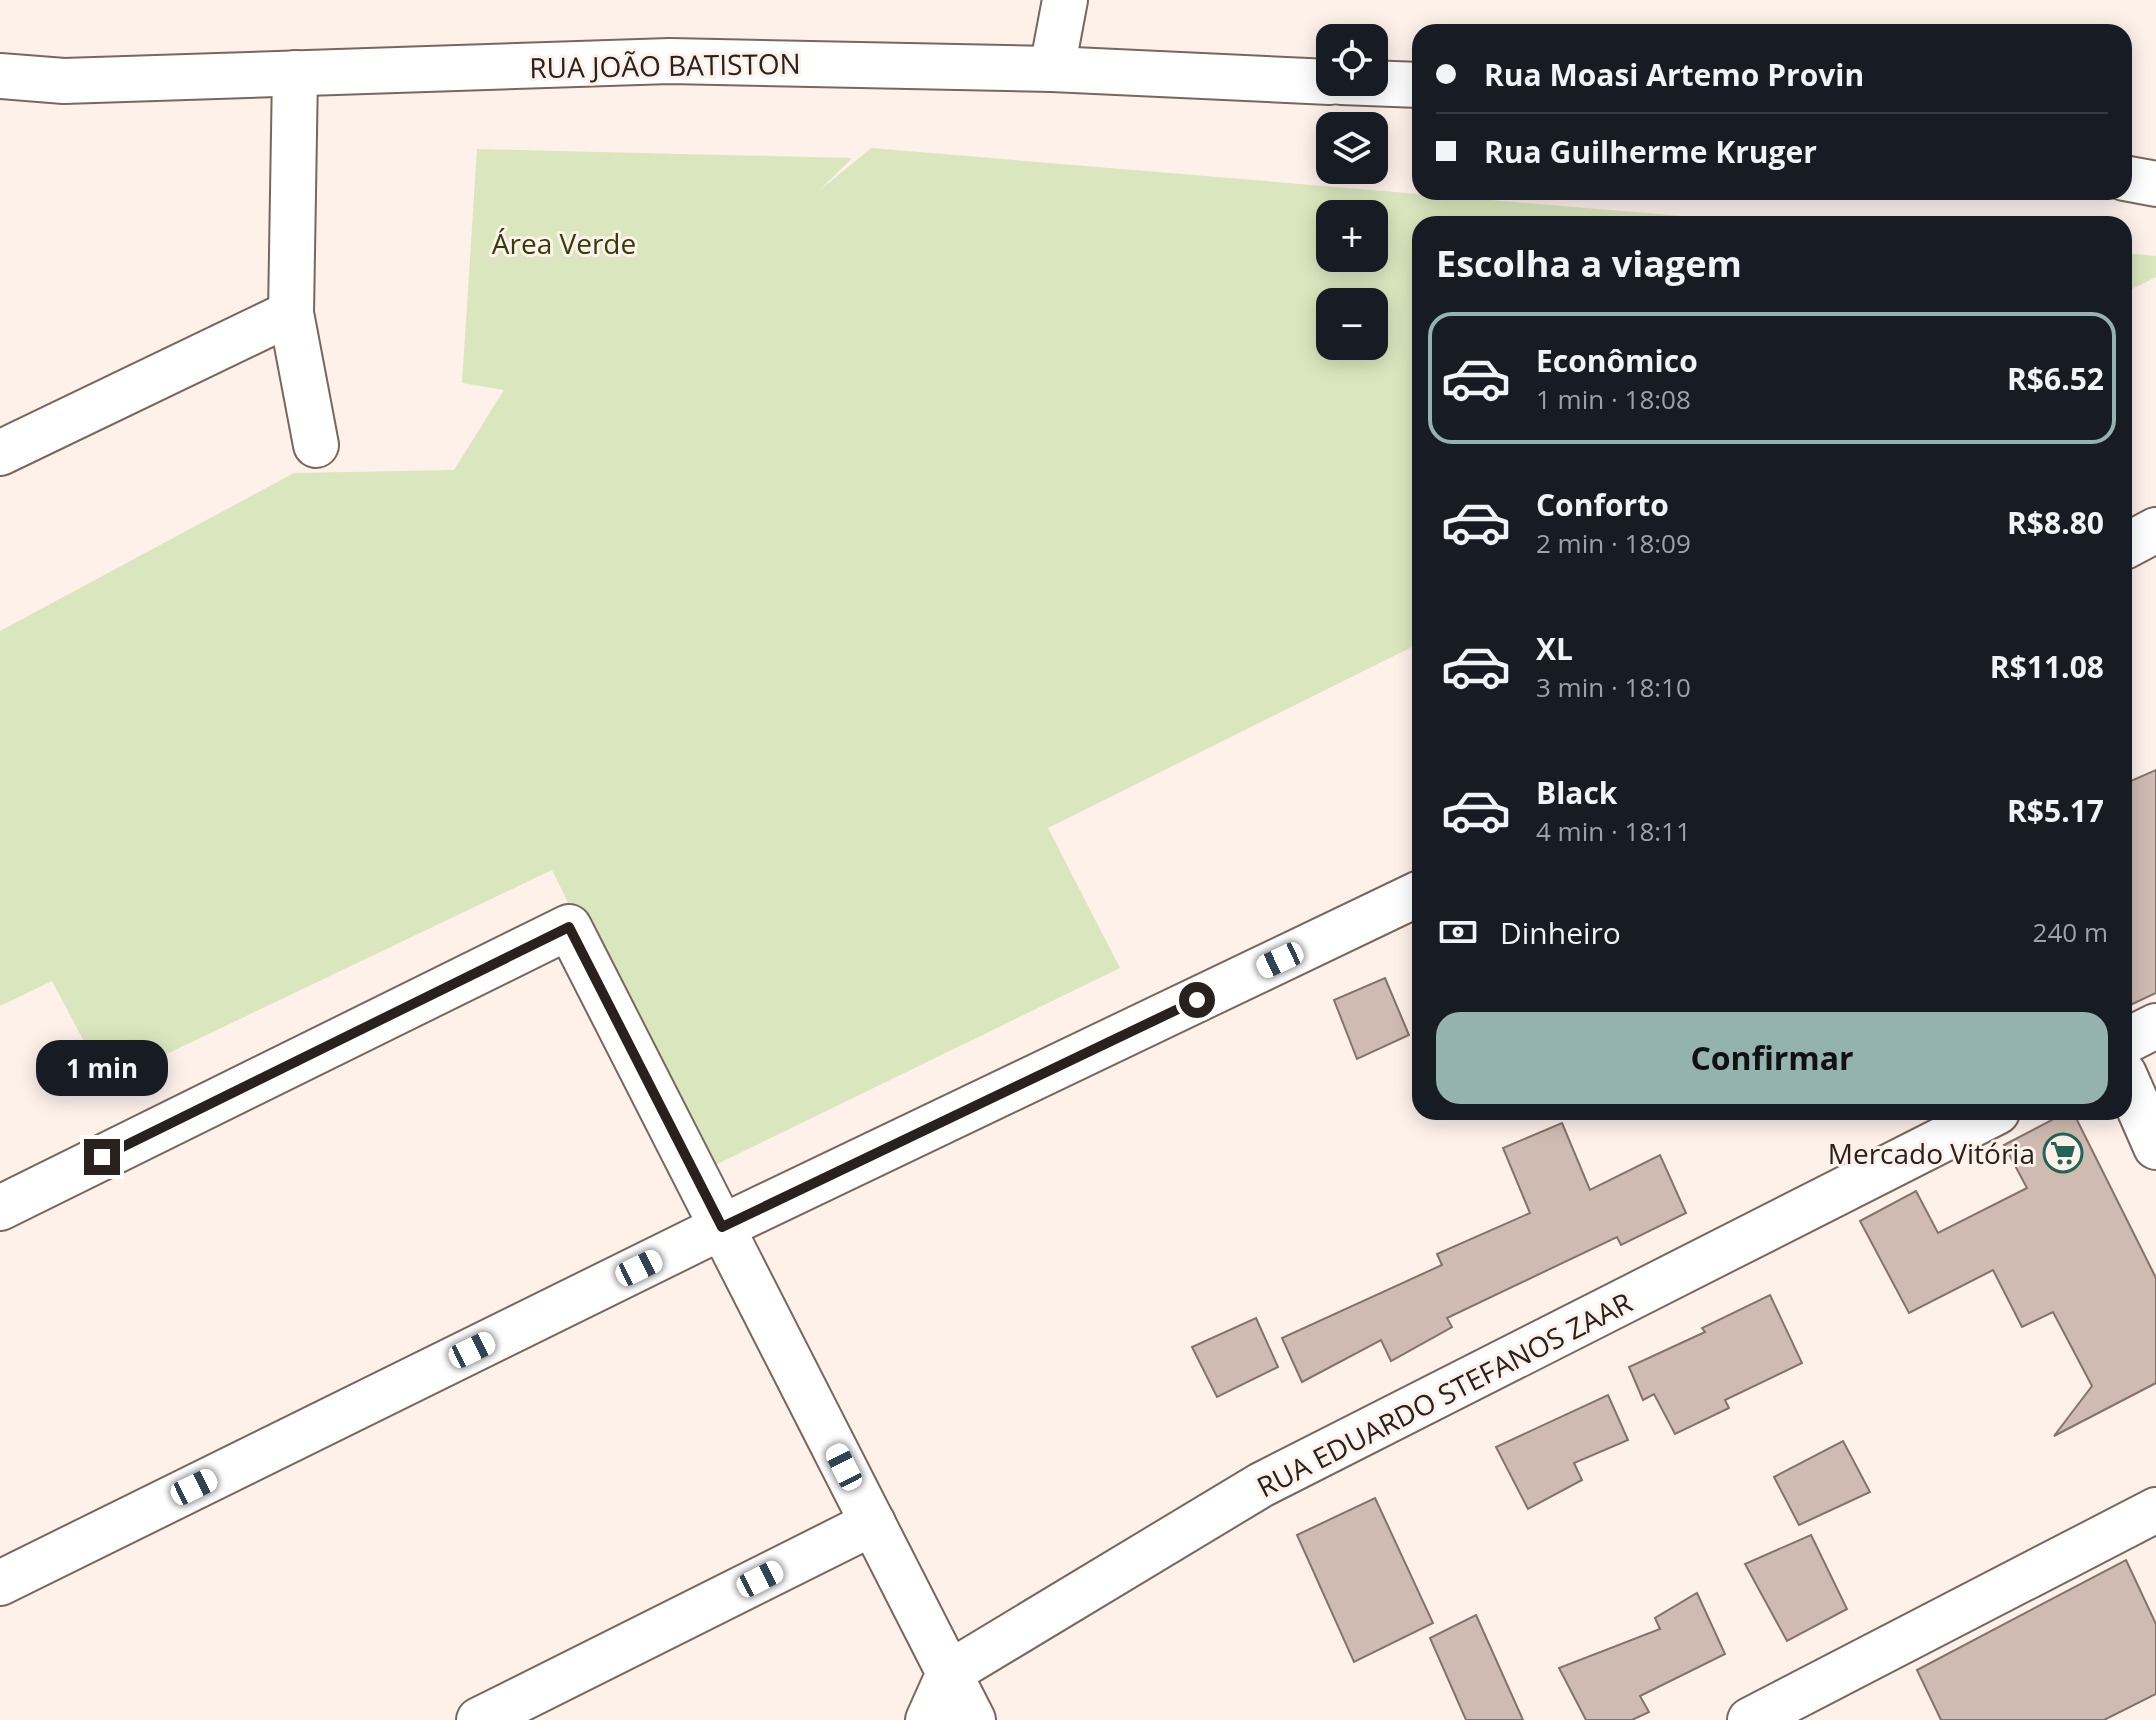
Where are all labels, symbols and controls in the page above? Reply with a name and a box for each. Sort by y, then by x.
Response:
map controls [1316,24,1388,360]
button: locate [1316,24,1388,96]
street label: RUA JOÃO BATISTON [529,44,801,86]
text: Rua Moasi Artemo Provin [1484,54,1864,95]
button: layers [1316,112,1388,184]
text: Rua Guilherme Kruger [1484,131,1817,172]
button: + [1316,200,1388,272]
park label: Área Verde [492,224,636,262]
text: Escolha a viagem [1436,239,1742,288]
button: − [1316,288,1388,360]
text: Econômico [1536,340,1698,381]
icon: car [1440,342,1512,414]
text: R$6.52 [2007,358,2104,399]
text: 1 min · 18:08 [1536,381,1691,417]
text: Conforto [1536,484,1669,525]
icon: car [1440,486,1512,558]
text: R$8.80 [2007,502,2104,543]
text: 2 min · 18:09 [1536,525,1691,561]
text: XL [1536,628,1573,669]
icon: car [1440,630,1512,702]
text: R$11.08 [1990,646,2104,687]
text: 3 min · 18:10 [1536,669,1691,705]
text: Black [1536,772,1617,813]
icon: car [1440,774,1512,846]
text: R$5.17 [2007,790,2104,831]
text: 4 min · 18:11 [1536,813,1691,849]
icon: cash [1436,910,1480,954]
text: Dinheiro [1500,912,1621,953]
text: 240 m [2033,914,2108,950]
car [1253,939,1307,981]
route start [1179,982,1215,1018]
button: Confirmar [1436,1012,2108,1104]
callout: 1 min [36,1041,168,1097]
text: 1 min [66,1050,138,1086]
supermarket icon: Mercado Vitória [2042,1132,2084,1174]
place label: Mercado Vitória [1828,1134,2035,1172]
route end [84,1139,120,1175]
car [612,1247,666,1289]
street label: RUA EDUARDO STEFANOS ZAAR [1250,1283,1638,1505]
car [445,1329,499,1371]
car [822,1440,866,1494]
car [167,1466,221,1508]
car [733,1557,787,1601]

